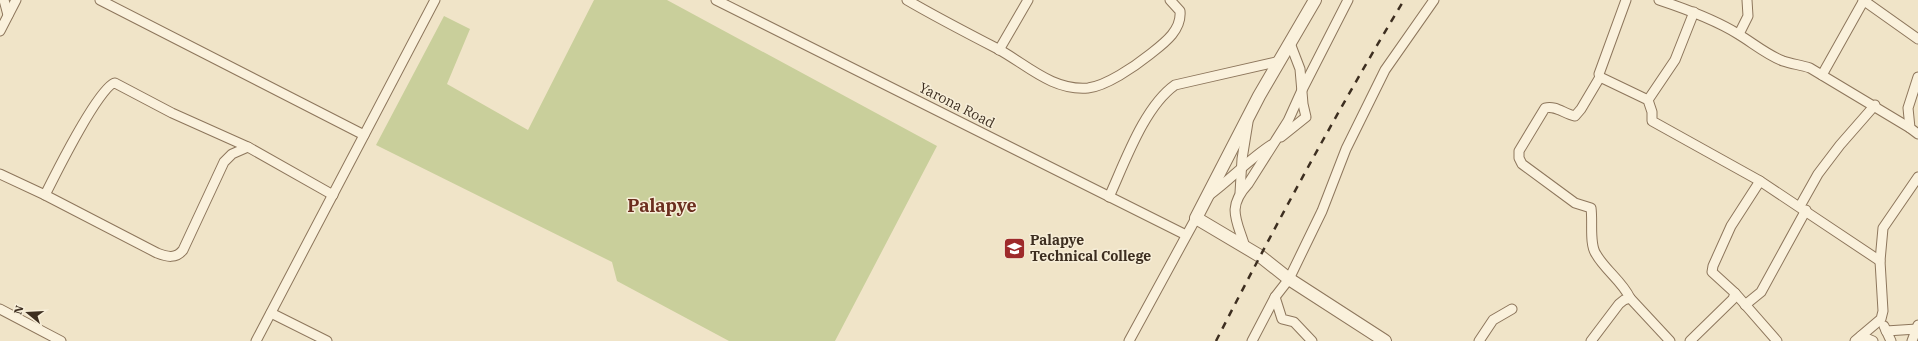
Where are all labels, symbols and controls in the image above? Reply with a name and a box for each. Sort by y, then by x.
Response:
street label: Yarona Road [916,78,998,132]
district label: Palapye [627,194,697,217]
place label: Palapye Technical College [1030,231,1151,265]
school or university icon: Palapye Technical College [1001,235,1027,261]
north arrow [8,293,48,333]
text: N [10,303,27,316]

